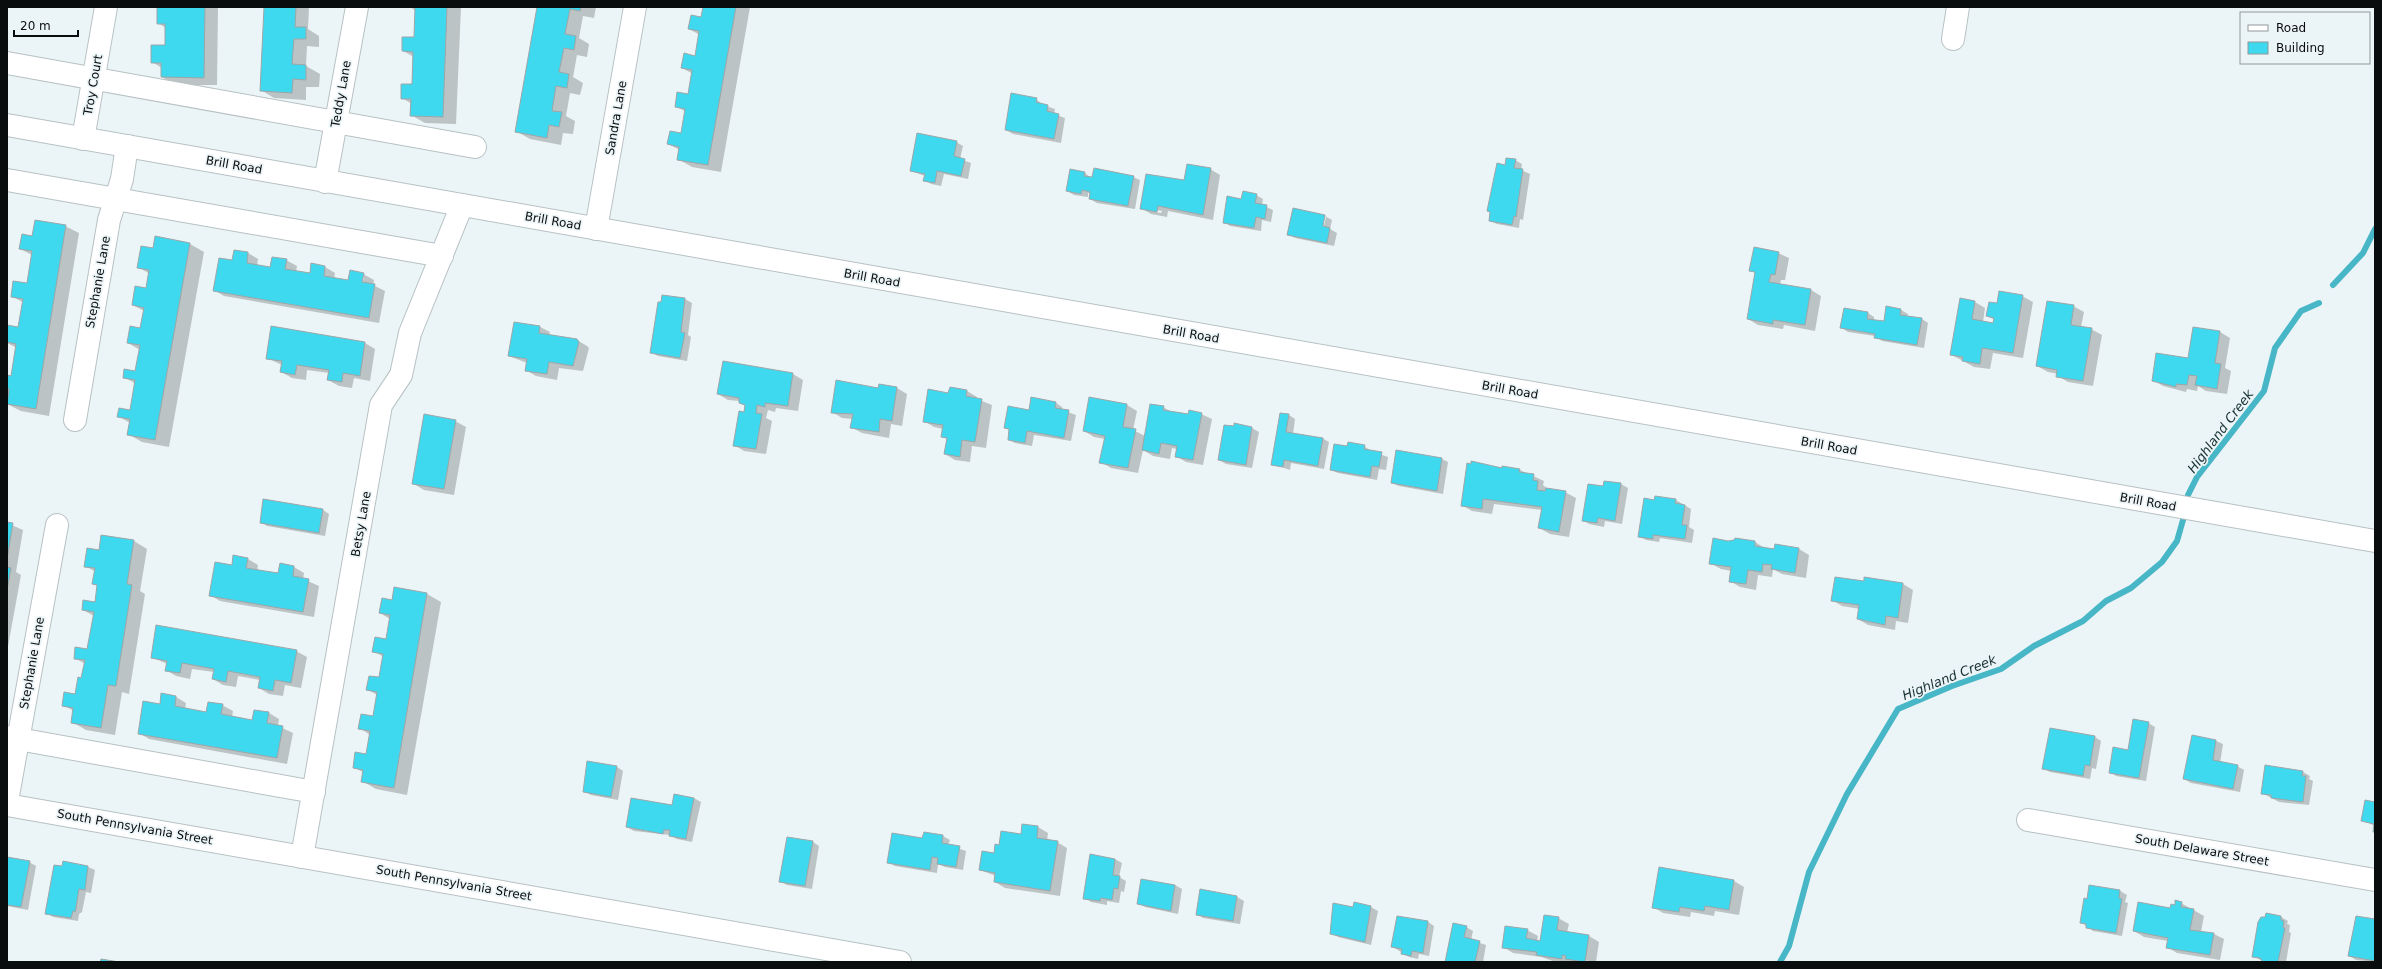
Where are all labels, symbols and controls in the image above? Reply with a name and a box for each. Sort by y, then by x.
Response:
scale bar [14,12,78,38]
legend [2240,12,2370,64]
text: 20 m [20,19,51,33]
text: Road [2276,21,2306,35]
text: Building [2276,41,2325,55]
street label: Troy Court [81,53,105,117]
street label: Teddy Lane [328,59,354,130]
street label: Sandra Lane [603,80,629,156]
street label: Brill Road [205,153,263,177]
street label: Brill Road [524,209,582,233]
street label: Stephanie Lane [83,235,113,329]
street label: Brill Road [843,266,901,290]
street label: Brill Road [1162,322,1220,346]
street label: Brill Road [1481,378,1539,402]
water label: Highland Creek [2184,386,2257,476]
street label: Brill Road [1800,434,1858,458]
street label: Betsy Lane [348,490,374,558]
street label: Brill Road [2119,490,2177,514]
street label: Stephanie Lane [17,616,47,710]
water label: Highland Creek [1900,652,1999,703]
street label: South Pennsylvania Street [56,806,214,848]
street label: South Delaware Street [2134,831,2270,869]
street label: South Pennsylvania Street [375,862,533,904]

